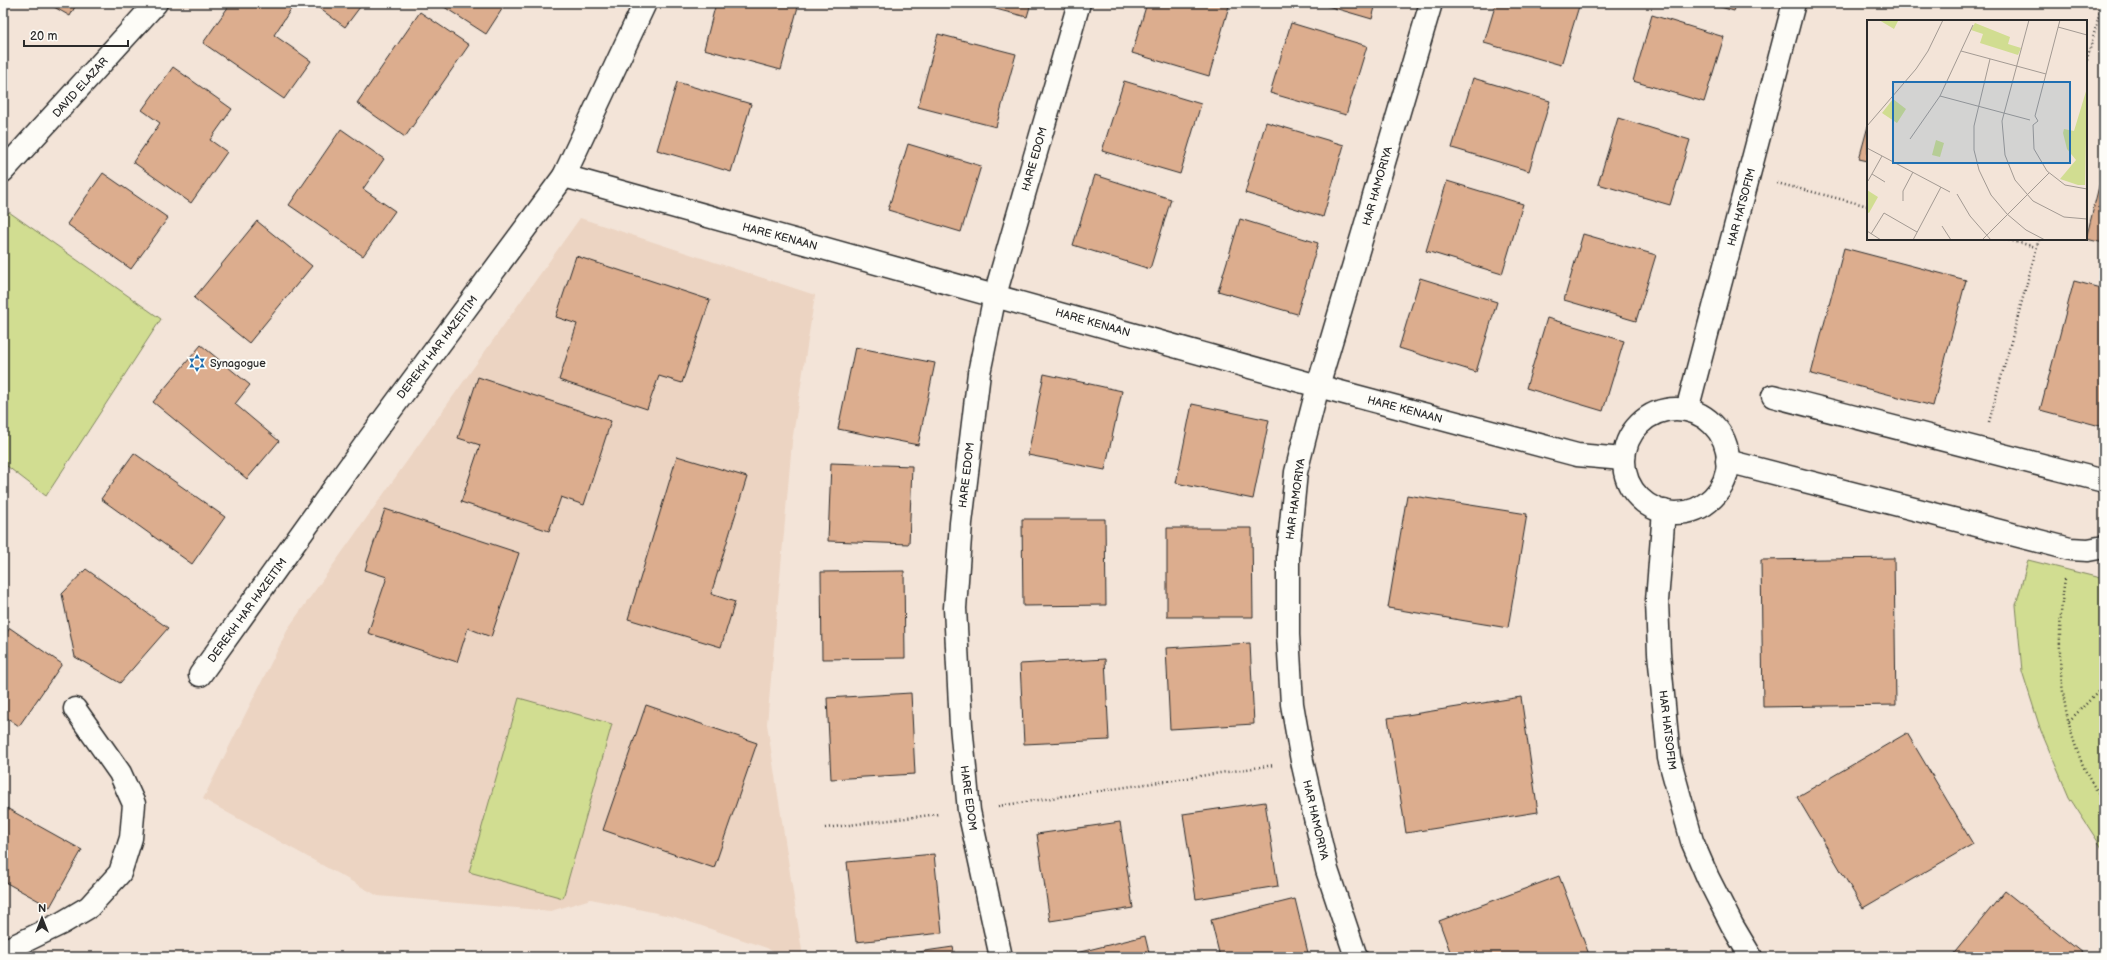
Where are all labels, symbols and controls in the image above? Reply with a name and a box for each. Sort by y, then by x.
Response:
inset map [1867,20,2087,240]
scale bar [24,22,128,48]
text: 20 m [30,29,57,44]
street label: DAVID ELAZAR [50,55,111,120]
street label: HARE EDOM [1019,126,1050,193]
street label: HAR HAMORIYA [1360,145,1395,227]
street label: HAR HATSOFIM [1725,167,1758,248]
street label: HARE KENAAN [741,220,819,253]
street label: DEREKH HAR HAZEITIM [394,293,480,401]
street label: HARE KENAAN [1054,306,1132,339]
synagogue icon: Synagogue [187,353,207,373]
place label: Synagogue [210,357,266,370]
street label: HARE KENAAN [1366,393,1444,426]
street label: HARE EDOM [956,442,977,509]
street label: HAR HAMORIYA [1283,457,1308,540]
street label: DEREKH HAR HAZEITIM [205,556,290,665]
street label: HAR HATSOFIM [1656,689,1679,771]
street label: HARE EDOM [957,765,980,832]
street label: HAR HAMORIYA [1300,779,1331,862]
north arrow [22,898,62,938]
text: N [38,902,46,915]

